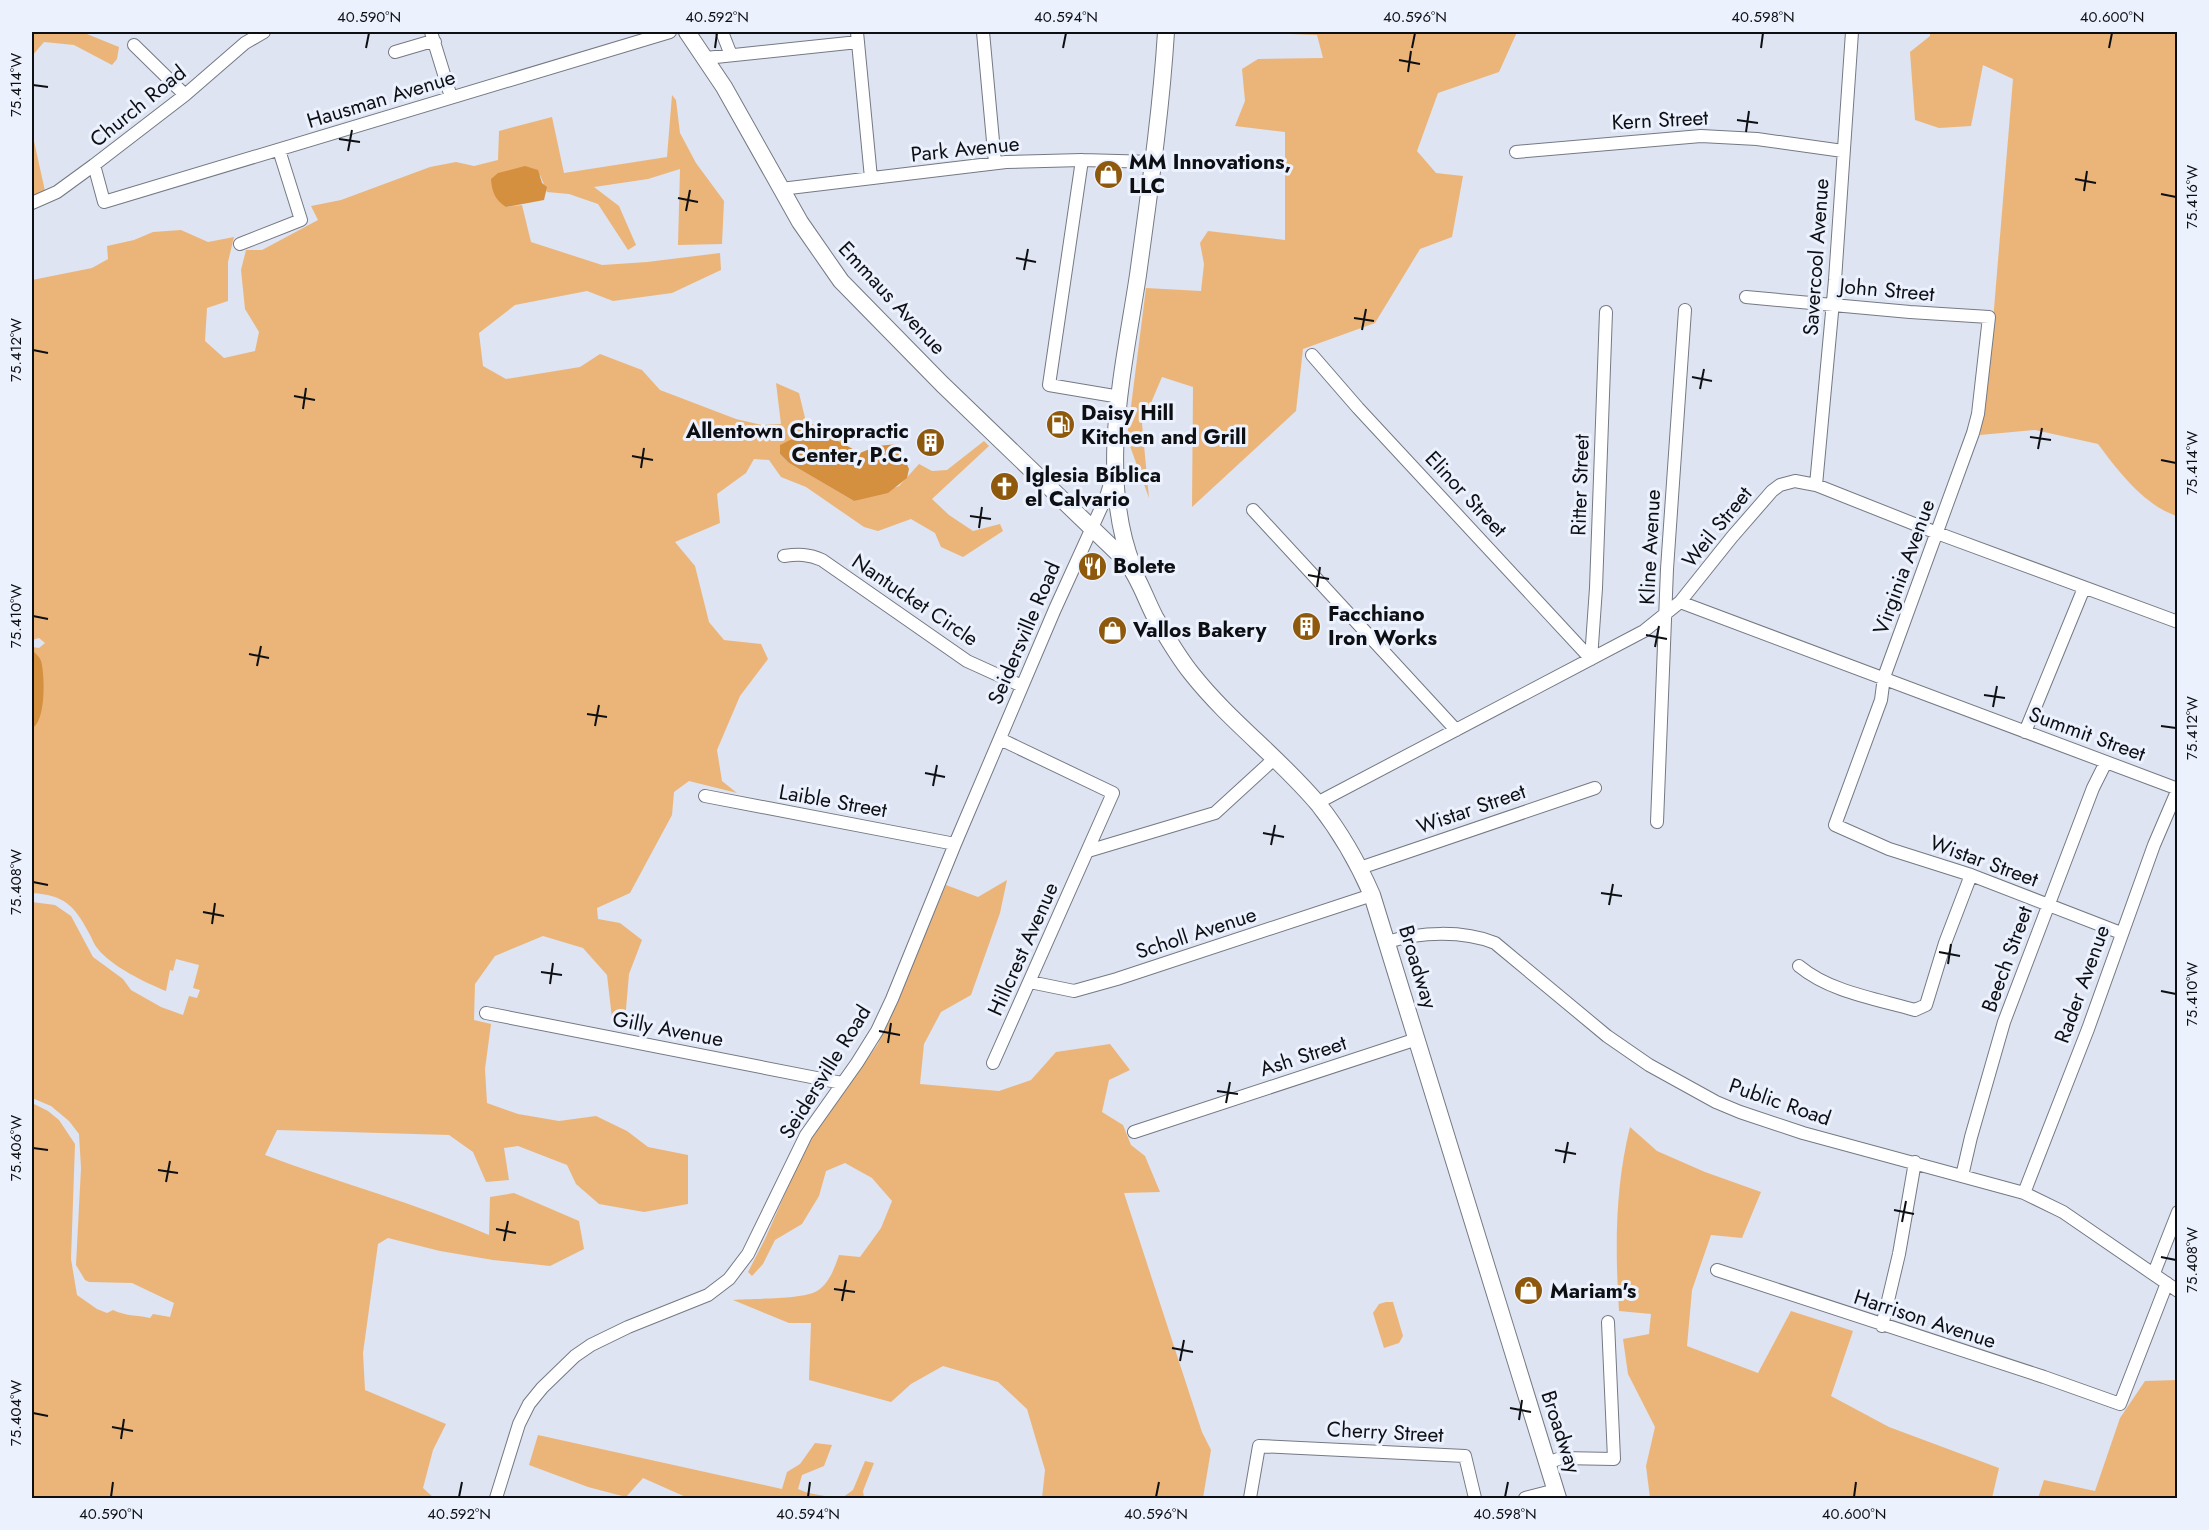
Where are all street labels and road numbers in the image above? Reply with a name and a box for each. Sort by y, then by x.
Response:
street label: Church Road [83,58,193,154]
street label: Hausman Avenue [303,62,459,136]
street label: Kern Street [1611,102,1709,138]
street label: Park Avenue [909,128,1021,170]
street label: Savercool Avenue [1796,177,1836,337]
street label: Emmaus Avenue [831,235,953,362]
street label: John Street [1835,271,1936,309]
street label: Ritter Street [1563,434,1597,536]
street label: Elinor Street [1418,444,1514,544]
street label: Weil Street [1675,480,1759,574]
street label: Kline Avenue [1632,488,1668,606]
street label: Virginia Avenue [1866,495,1942,639]
street label: Nantucket Circle [846,546,984,654]
street label: Seidersville Road [980,557,1068,709]
street label: Summit Street [2024,699,2150,769]
street label: Wistar Street [1412,776,1530,842]
street label: Laible Street [777,777,889,825]
street label: Wistar Street [1926,828,2042,894]
street label: Hillcrest Avenue [980,877,1066,1020]
street label: Scholl Avenue [1132,899,1260,967]
street label: Beech Street [1974,902,2040,1016]
street label: Rader Avenue [2047,921,2117,1047]
street label: Broadway [1391,922,1445,1013]
street label: Seidersville Road [772,999,878,1145]
street label: Gilly Avenue [610,1004,726,1054]
street label: Ash Street [1256,1028,1350,1084]
street label: Public Road [1725,1071,1835,1133]
street label: Harrison Avenue [1850,1282,2000,1356]
street label: Broadway [1533,1387,1589,1478]
street label: Cherry Street [1326,1414,1444,1450]

